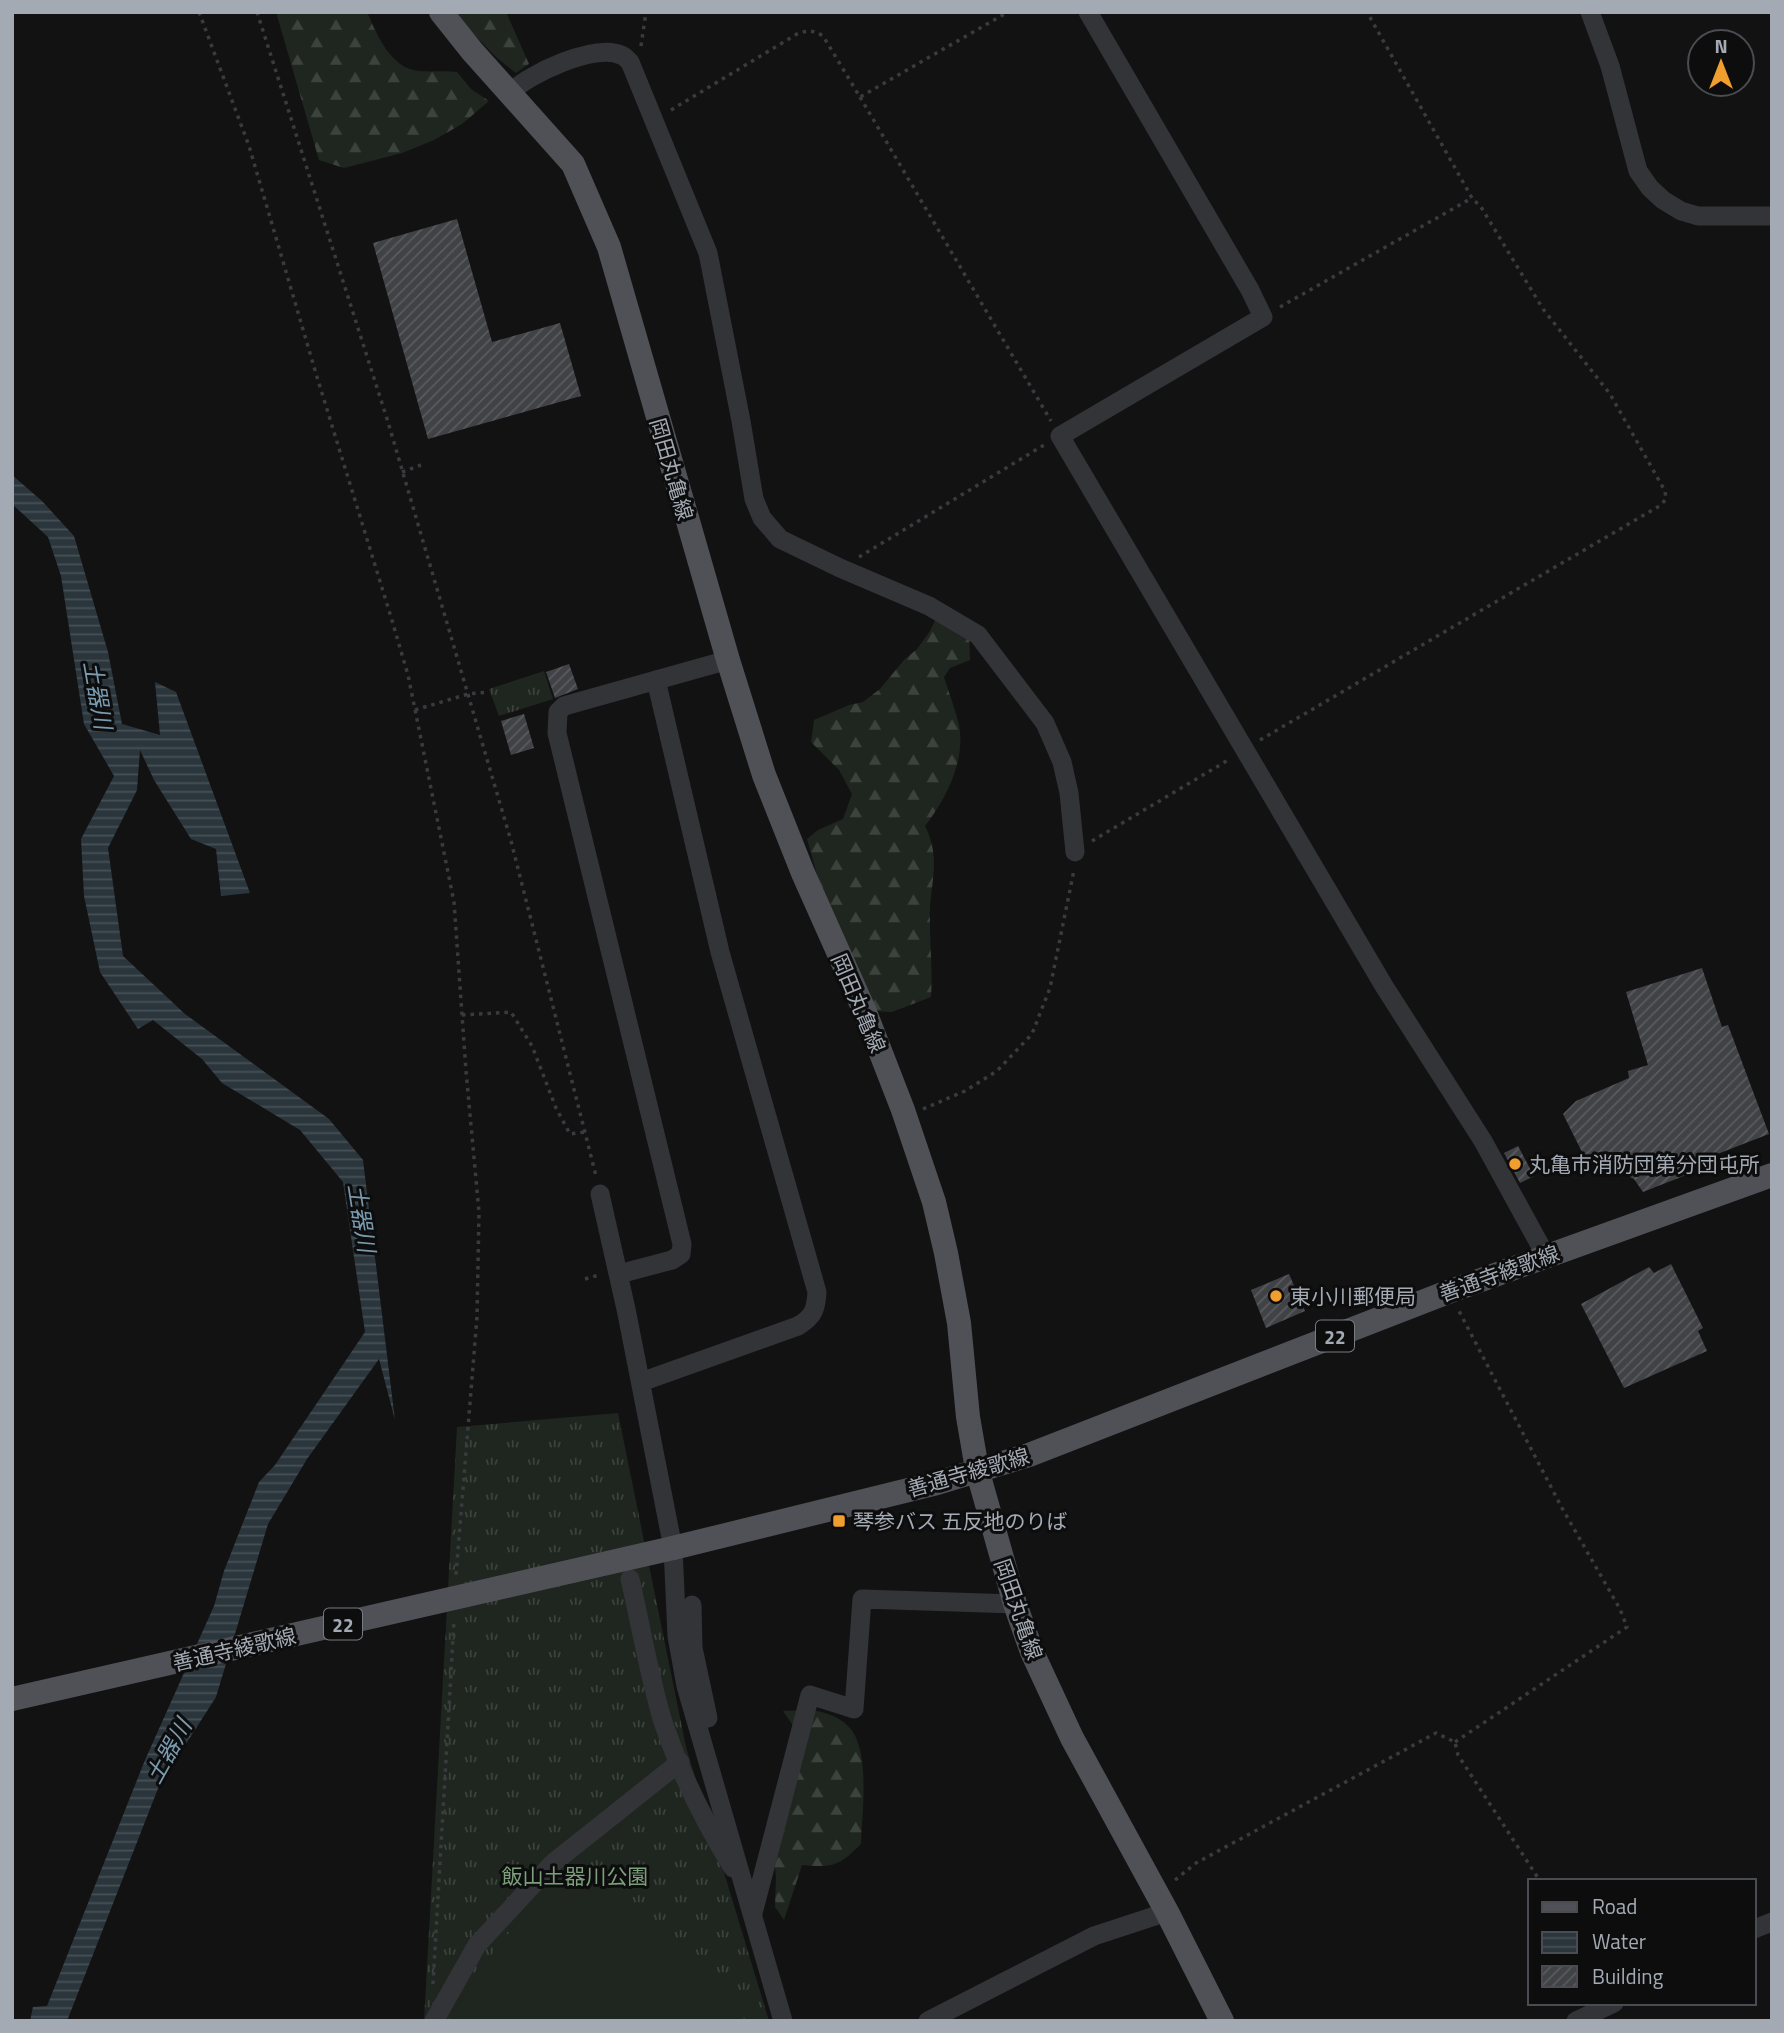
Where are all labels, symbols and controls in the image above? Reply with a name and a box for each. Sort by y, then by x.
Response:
north arrow [1686,28,1756,98]
text: N [1714,31,1728,60]
street label: 岡田丸亀線 [642,414,702,524]
water label: 土器川 [75,658,122,735]
street label: 岡田丸亀線 [824,948,894,1058]
place label: 丸亀市消防団第分団屯所 [1529,1148,1760,1180]
marker: 丸亀市消防団第分団屯所 [1507,1156,1523,1172]
water label: 土器川 [339,1181,385,1258]
street label: 善通寺綾歌線 [1434,1236,1564,1310]
place label: 東小川郵便局 [1290,1280,1416,1312]
marker: 東小川郵便局 [1268,1288,1284,1304]
road number: 22 [1316,1320,1354,1352]
street label: 善通寺綾歌線 [903,1439,1033,1505]
place label: 琴参バス 五反地のりば [853,1505,1068,1537]
marker: 琴参バス 五反地のりば [831,1513,847,1529]
street label: 岡田丸亀線 [987,1554,1051,1664]
road number: 22 [324,1608,362,1640]
street label: 善通寺綾歌線 [169,1619,299,1679]
water label: 土器川 [136,1710,201,1790]
park label: 飯山土器川公園 [502,1860,649,1892]
legend [1528,1879,1756,2005]
text: Road [1592,1890,1637,1922]
text: Water [1592,1925,1646,1957]
text: Building [1592,1960,1664,1992]

